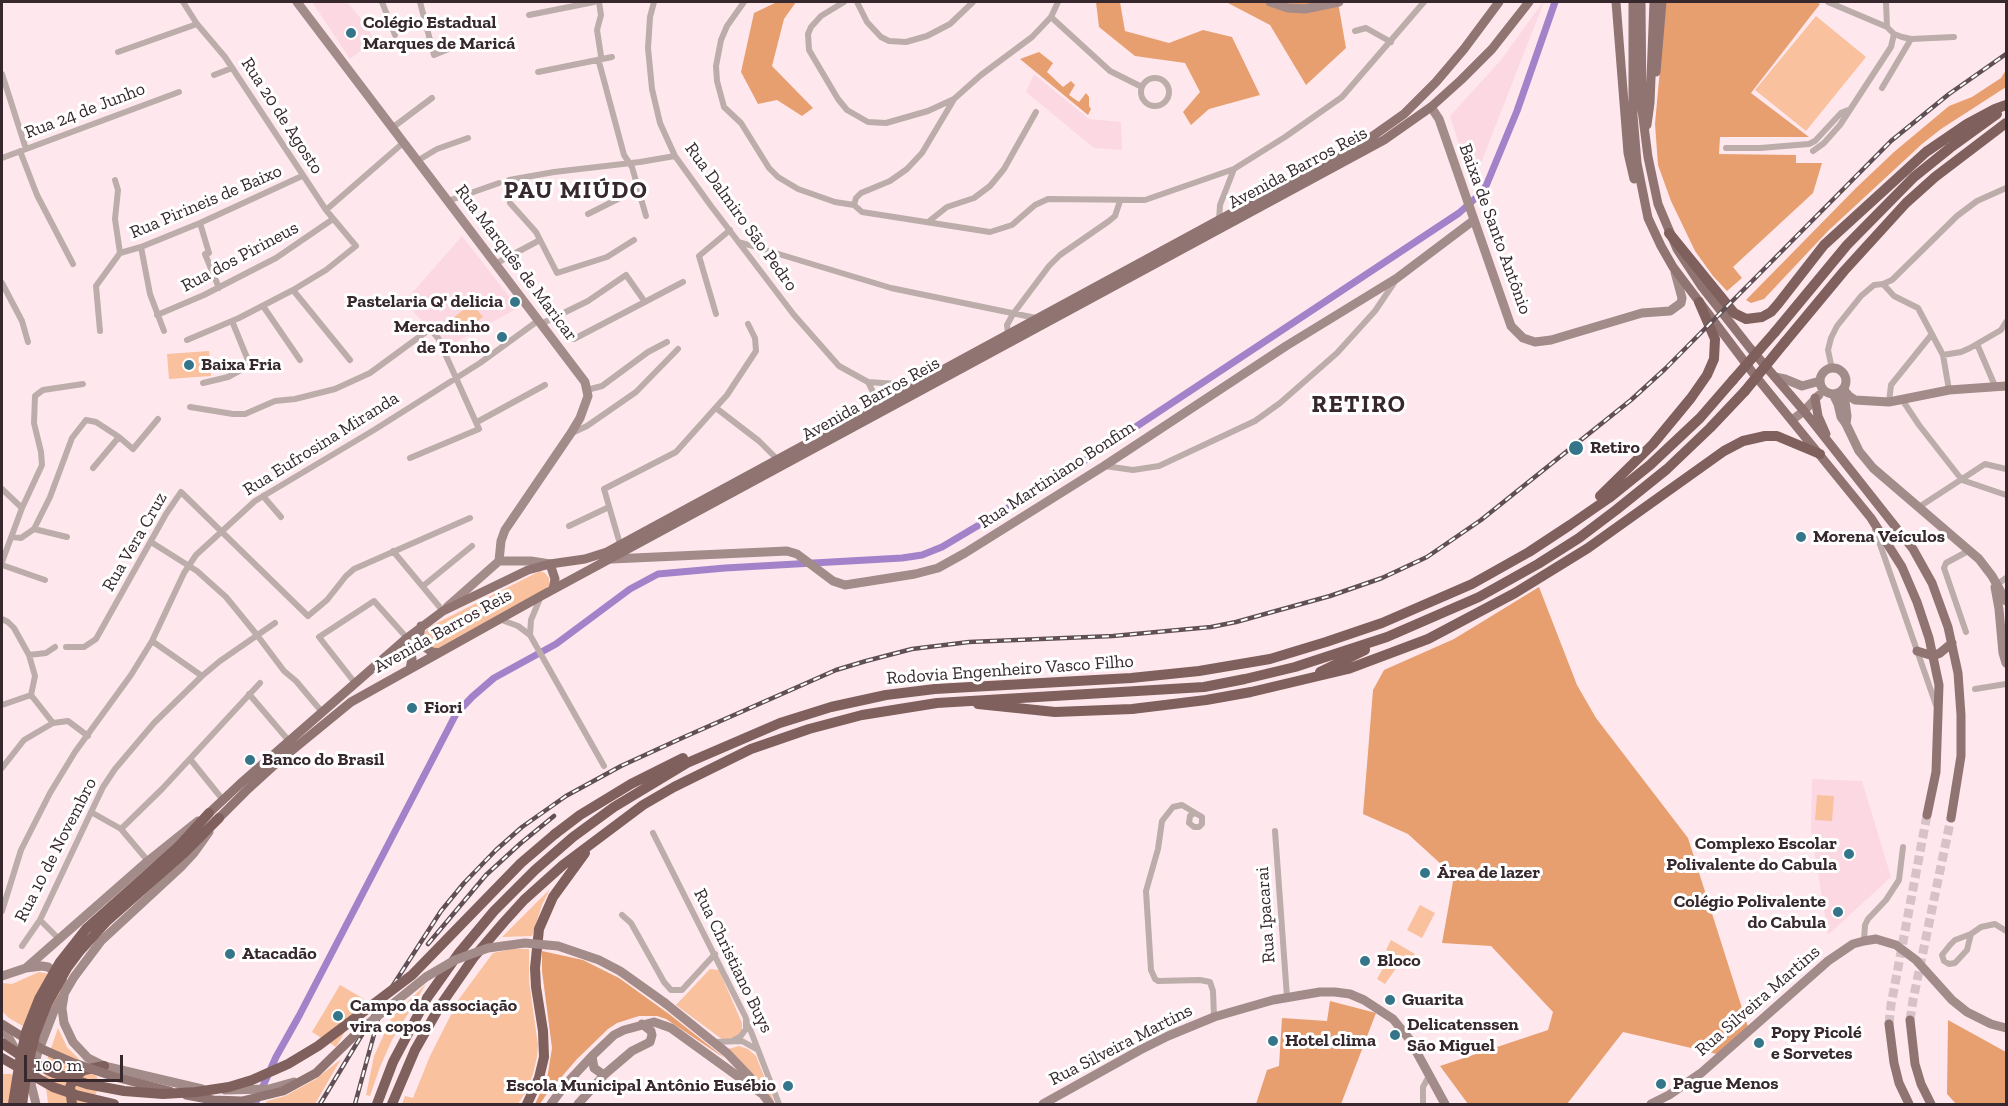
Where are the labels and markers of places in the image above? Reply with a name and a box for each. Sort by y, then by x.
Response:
place label: Colégio Estadual Marques de Maricá [363,12,515,54]
marker: Colégio Estadual Marques de Maricá [344,26,358,40]
place label: Pastelaria Q' delicia [347,291,503,313]
marker: Pastelaria Q' delicia [508,295,522,309]
place label: Mercadinho de Tonho [394,316,490,358]
marker: Mercadinho de Tonho [495,330,509,344]
place label: Baixa Fria [201,354,281,376]
marker: Baixa Fria [182,358,196,372]
place label: Retiro [1590,437,1640,459]
marker: Retiro [1567,439,1585,457]
place label: Morena Veículos [1813,526,1945,548]
marker: Morena Veículos [1794,530,1808,544]
place label: Fiori [424,697,462,719]
marker: Fiori [405,701,419,715]
place label: Banco do Brasil [262,749,384,771]
marker: Banco do Brasil [243,753,257,767]
place label: Complexo Escolar Polivalente do Cabula [1666,833,1837,876]
marker: Complexo Escolar Polivalente do Cabula [1842,847,1856,861]
place label: Área de lazer [1437,862,1540,884]
marker: Área de lazer [1418,866,1432,880]
place label: Colégio Polivalente do Cabula [1674,891,1826,934]
marker: Colégio Polivalente do Cabula [1831,905,1845,919]
place label: Atacadão [242,943,317,965]
marker: Atacadão [223,947,237,961]
place label: Bloco [1377,950,1421,972]
marker: Bloco [1358,954,1372,968]
place label: Guarita [1402,989,1464,1011]
marker: Guarita [1383,993,1397,1007]
place label: Campo da associação vira copos [350,995,517,1038]
marker: Campo da associação vira copos [331,1009,345,1023]
place label: Delicatenssen São Miguel [1407,1014,1519,1056]
place label: Popy Picolé e Sorvetes [1771,1022,1862,1064]
marker: Delicatenssen São Miguel [1388,1028,1402,1042]
place label: Hotel clima [1285,1030,1376,1052]
marker: Hotel clima [1266,1034,1280,1048]
marker: Popy Picolé e Sorvetes [1752,1036,1766,1050]
place label: Pague Menos [1673,1073,1778,1095]
place label: Escola Municipal Antônio Eusébio [506,1075,776,1097]
marker: Pague Menos [1654,1077,1668,1091]
marker: Escola Municipal Antônio Eusébio [781,1079,795,1093]

